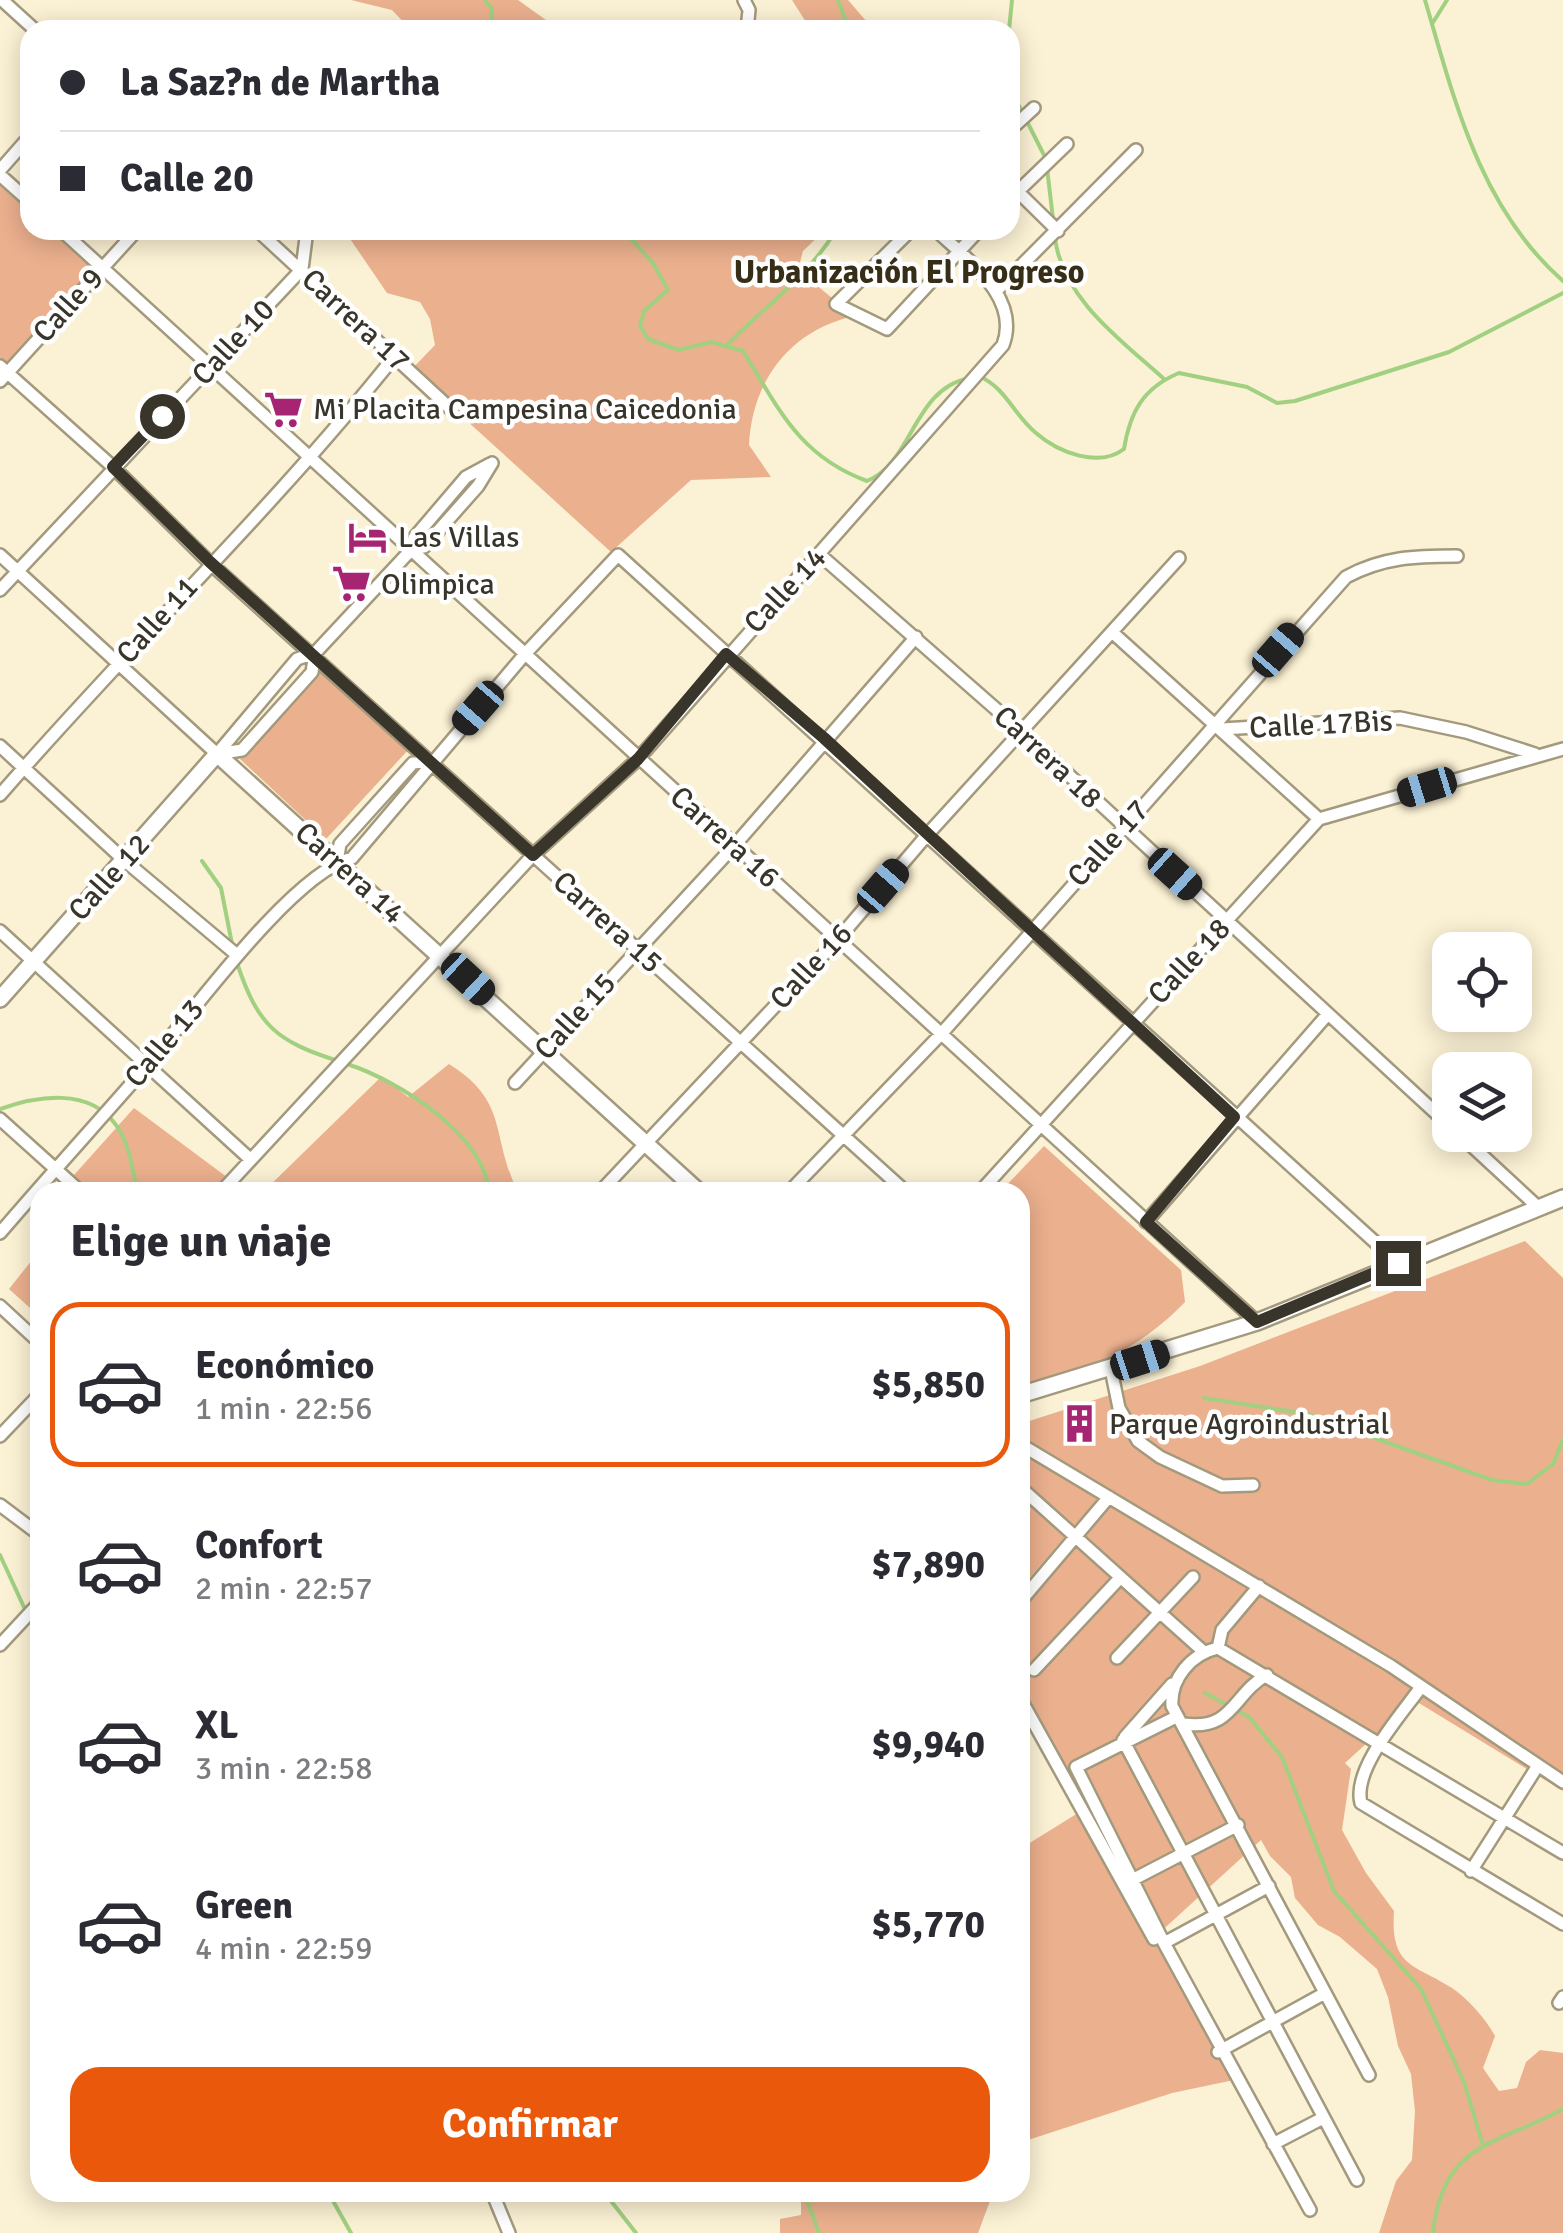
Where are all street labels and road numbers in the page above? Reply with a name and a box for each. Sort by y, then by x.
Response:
street label: Calle 9 [25,260,112,350]
street label: Carrera 17 [294,261,418,380]
street label: Calle 10 [184,292,282,393]
street label: Calle 14 [736,540,834,641]
street label: Calle 11 [109,569,206,671]
street label: Carrera 18 [986,698,1110,817]
street label: Calle 17Bis [1248,702,1394,747]
street label: Carrera 16 [662,779,787,896]
street label: Calle 17 [1060,792,1157,894]
street label: Carrera 14 [287,815,412,932]
street label: Calle 12 [61,826,158,928]
street label: Carrera 15 [545,864,670,981]
street label: Calle 18 [1140,911,1238,1012]
street label: Calle 16 [762,916,860,1017]
street label: Calle 15 [527,965,624,1067]
street label: Calle 13 [117,992,212,1095]

